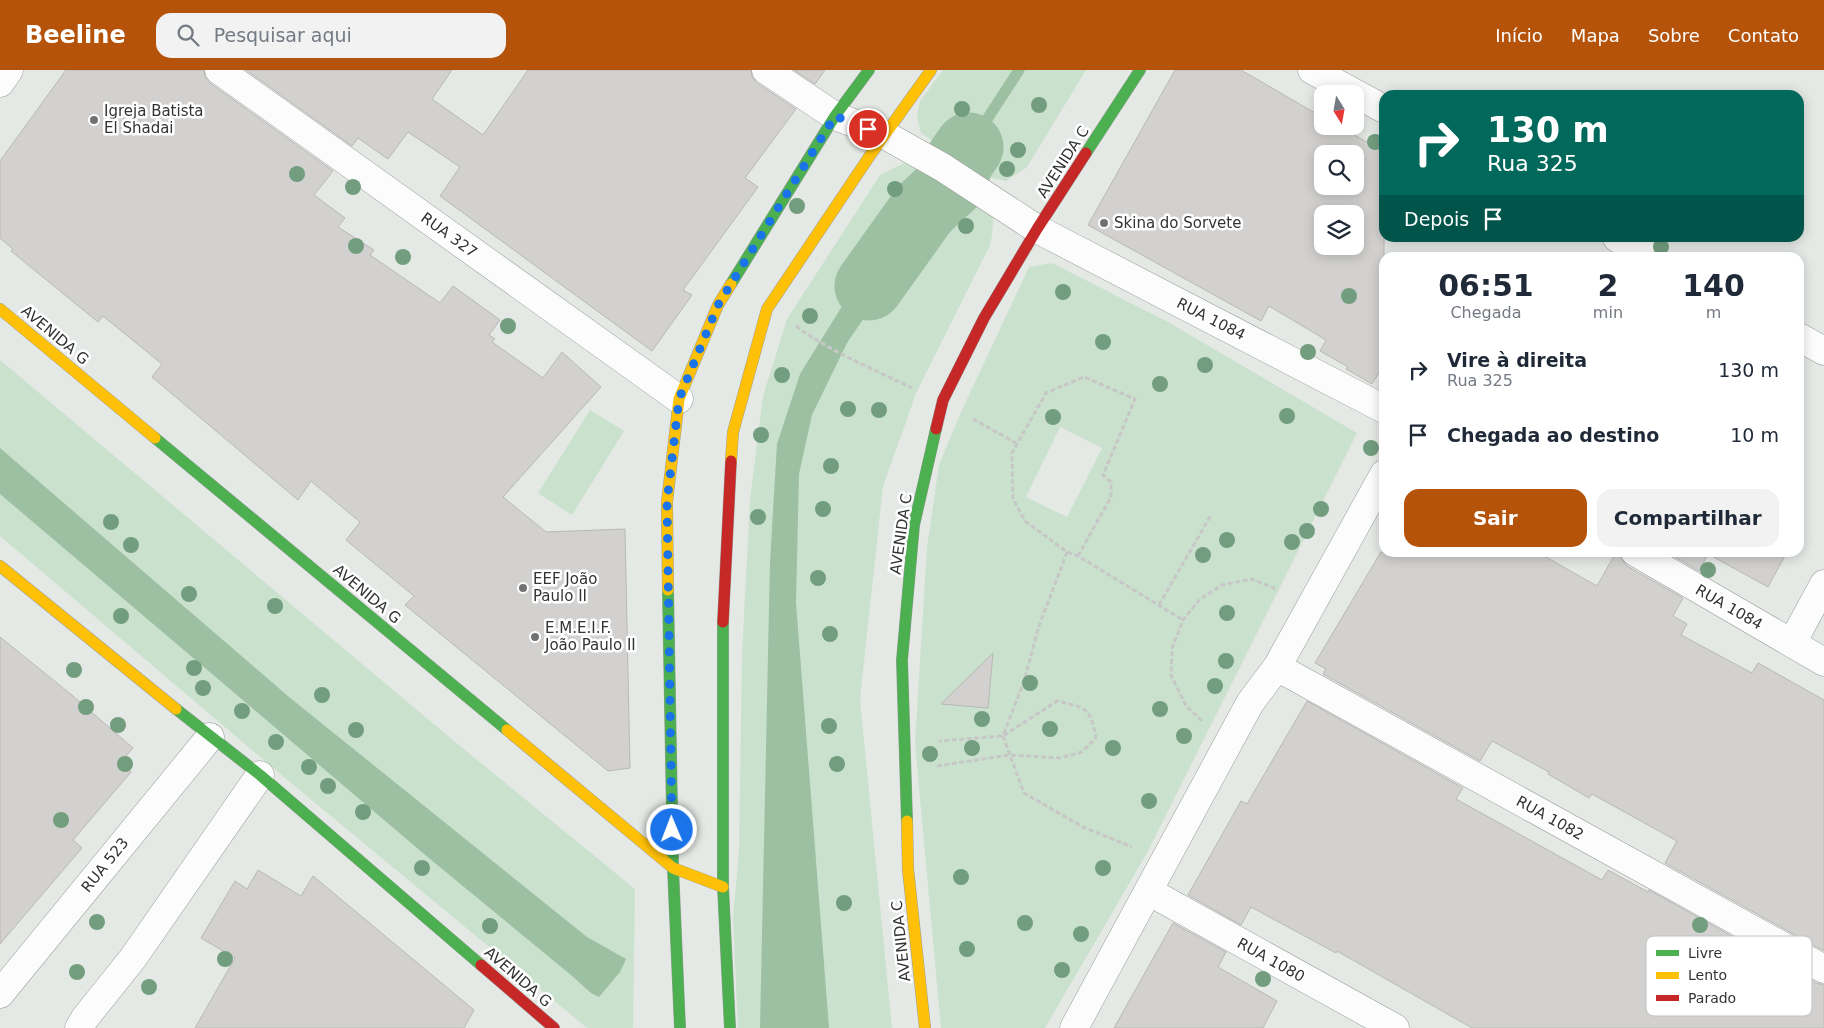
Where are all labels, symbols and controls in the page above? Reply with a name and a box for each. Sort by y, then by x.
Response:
search box [156,13,506,58]
text: Beeline [25,21,126,49]
icon: search [174,21,202,49]
text: Pesquisar aqui [214,24,352,46]
text: Início [1495,25,1543,46]
text: Mapa [1571,25,1620,46]
text: Sobre [1648,25,1700,46]
text: Contato [1728,25,1799,46]
north arrow [1314,85,1364,135]
map controls [1314,85,1364,255]
place label: Igreja Batista El Shadai [104,102,204,137]
pin [847,108,889,150]
icon: right [1404,110,1469,175]
text: 130 m [1487,110,1609,150]
marker: Igreja Batista El Shadai [88,114,100,126]
icon: arrive [854,115,882,143]
street label: AVENIDA C [1033,123,1093,201]
button: search [1314,145,1364,195]
text: Rua 325 [1487,151,1578,176]
button: layers [1314,205,1364,255]
icon: arrive [1479,205,1507,233]
text: Depois [1404,208,1469,230]
street label: RUA 327 [417,209,481,261]
place label: Skina do Sorvete [1114,214,1241,232]
marker: Skina do Sorvete [1098,217,1110,229]
text: 06:51 [1438,268,1534,303]
text: 2 [1597,268,1618,303]
text: 140 [1682,268,1745,303]
street label: RUA 1084 [1174,294,1248,344]
street label: AVENIDA G [18,302,92,368]
text: Chegada [1450,303,1521,322]
text: min [1593,303,1623,322]
text: m [1706,303,1721,322]
text: Vire à direita [1447,349,1587,371]
icon: right [1404,356,1432,384]
text: 130 m [1718,359,1779,381]
text: Rua 325 [1447,371,1513,390]
icon: arrive [1404,421,1432,449]
text: Chegada ao destino [1447,424,1659,446]
text: 10 m [1730,424,1779,446]
button: Sair [1404,489,1587,547]
button: Compartilhar [1597,489,1779,547]
street label: AVENIDA C [886,492,916,576]
street label: AVENIDA G [330,561,404,627]
place label: EEF João Paulo II [533,570,597,605]
street label: RUA 1084 [1692,581,1766,633]
marker: EEF João Paulo II [517,582,529,594]
place label: E.M.E.I.F. João Paulo II [544,619,636,654]
marker: E.M.E.I.F. João Paulo II [529,631,541,643]
street label: RUA 1082 [1513,792,1587,844]
position arrow [645,803,697,855]
street label: RUA 523 [78,834,132,896]
street label: AVENIDA C [888,900,914,982]
street label: RUA 1080 [1234,934,1308,986]
legend [1646,936,1812,1016]
street label: AVENIDA G [481,943,555,1011]
text: Livre [1688,945,1722,961]
text: Lento [1688,967,1727,983]
text: Parado [1688,990,1736,1006]

